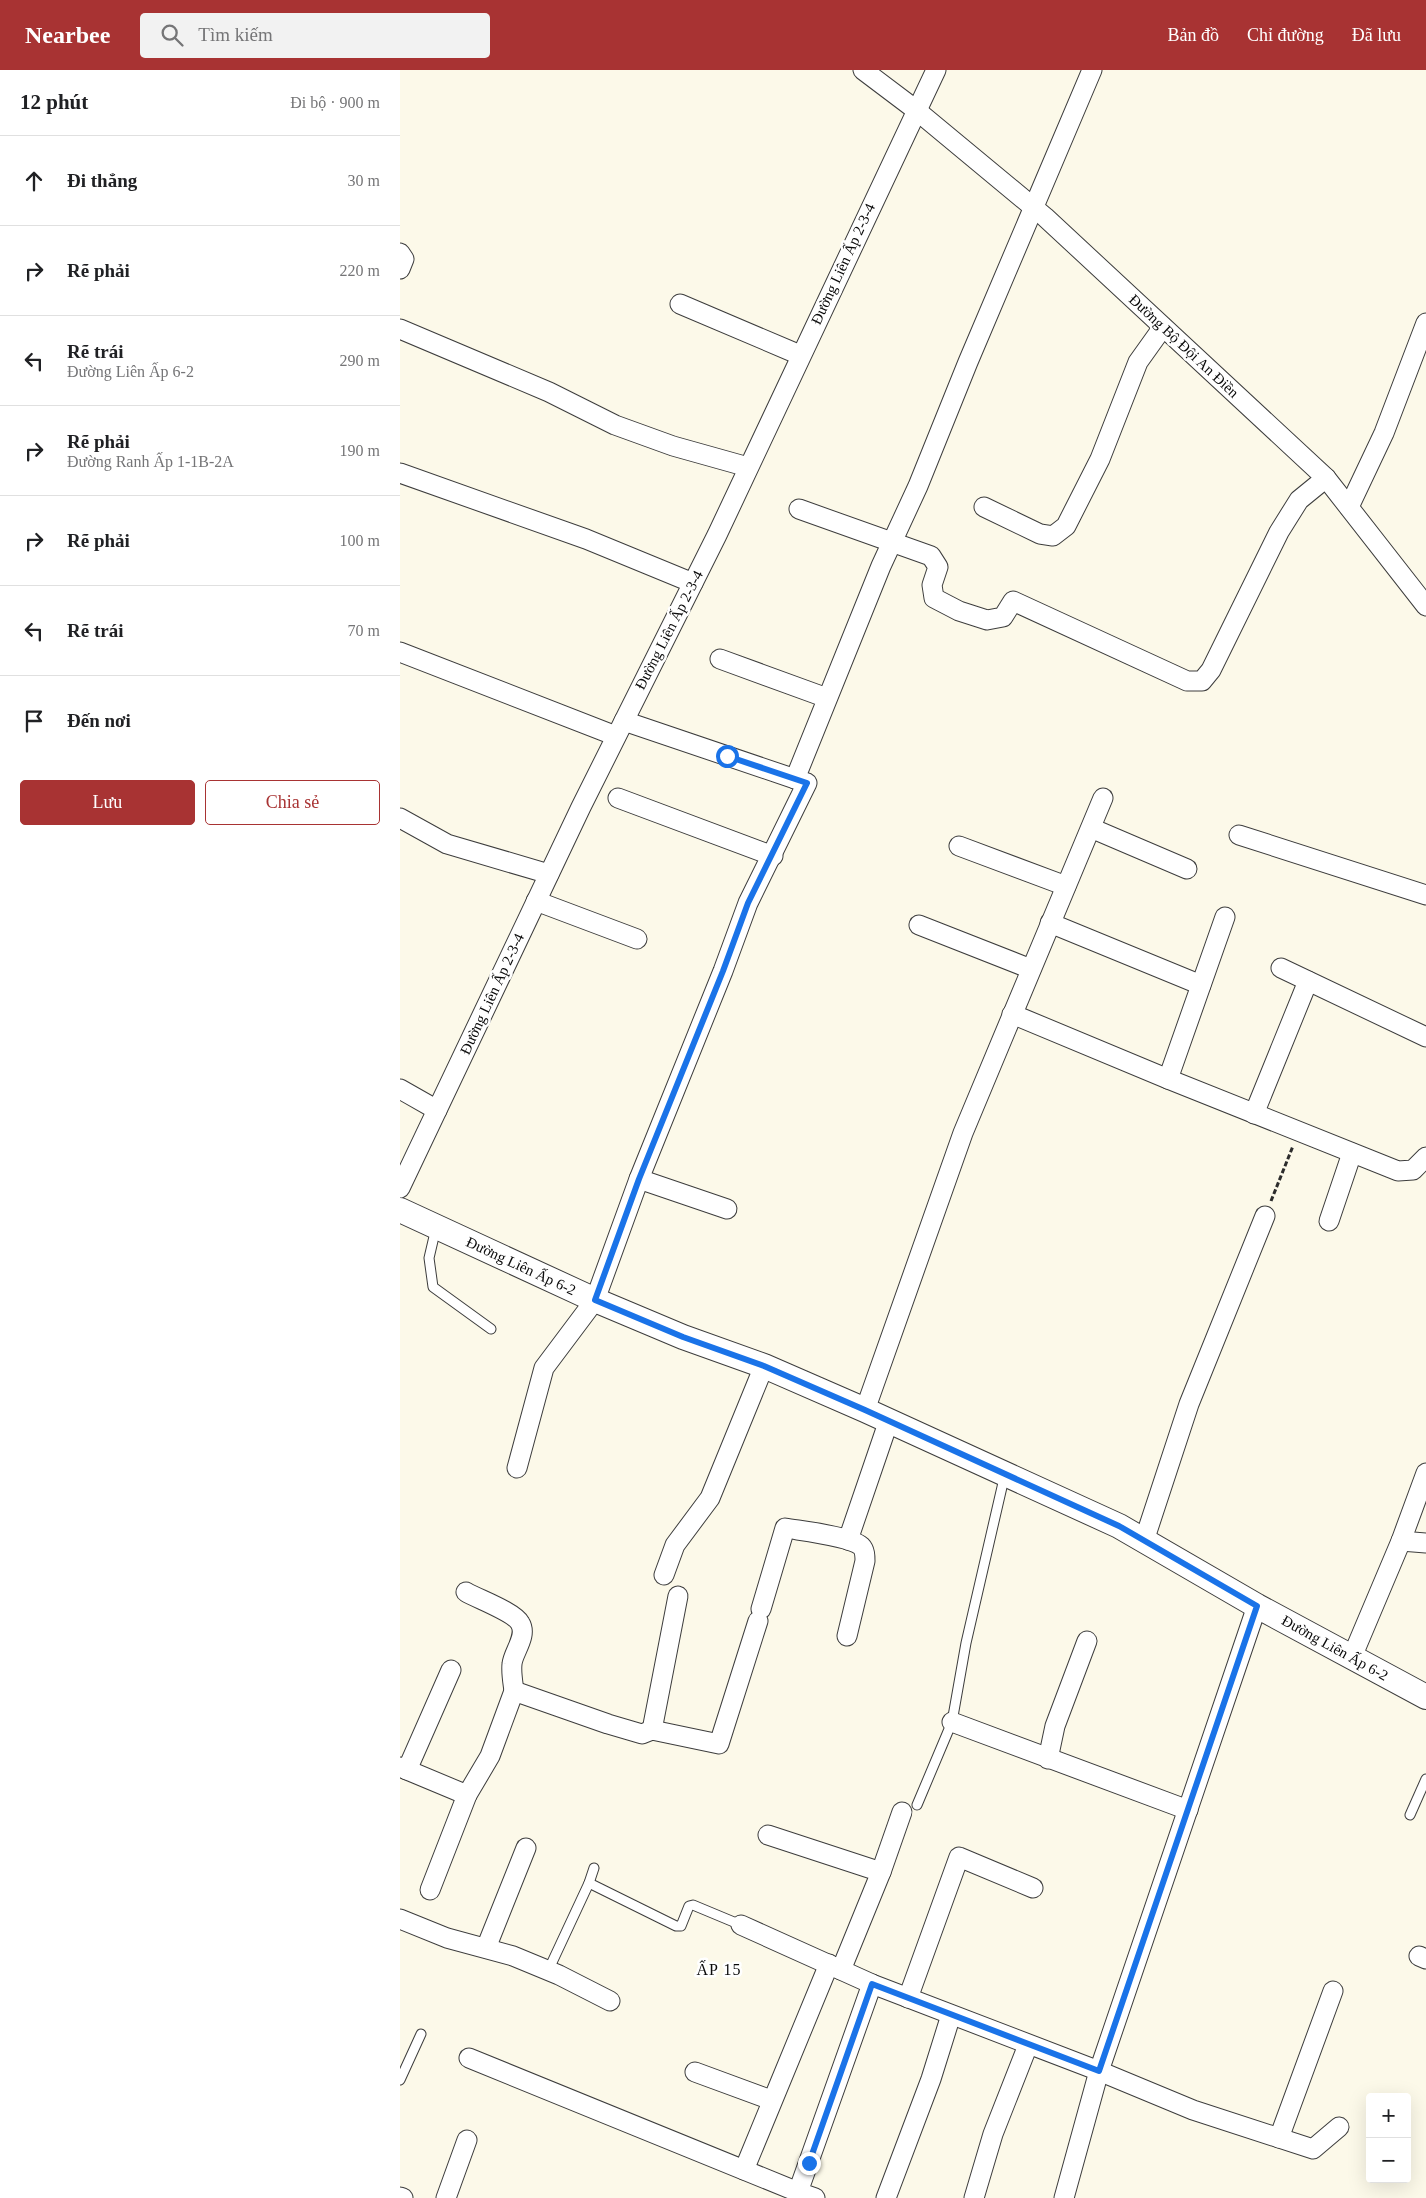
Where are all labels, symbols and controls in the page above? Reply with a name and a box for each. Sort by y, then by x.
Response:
search box [140,13,490,58]
icon: search [158,21,186,49]
text: Nearbee [25,22,110,48]
text: Tìm kiếm [198,24,273,45]
text: Bản đồ [1167,25,1219,45]
text: Chỉ đường [1247,25,1324,45]
text: Đã lưu [1352,25,1401,45]
text: 12 phút [20,90,88,114]
text: Đi bộ · 900 m [290,94,380,111]
icon: ahead [20,167,48,195]
text: Đi thẳng [67,170,137,191]
text: 30 m [348,172,380,189]
street label: Đường Liên Ấp 2-3-4 [808,201,878,327]
icon: right [20,257,48,285]
text: Rẽ phải [67,260,130,281]
text: 220 m [340,262,380,279]
street label: Đường Bộ Đội An Điền [1126,291,1242,401]
text: Rẽ trái [67,341,123,362]
icon: left [20,347,48,375]
text: 290 m [340,352,380,369]
text: Đường Liên Ấp 6-2 [67,363,194,380]
text: Rẽ phải [67,431,130,452]
icon: right [20,437,48,465]
text: 190 m [340,442,380,459]
text: Đường Ranh Ấp 1-1B-2A [67,453,234,470]
icon: right [20,527,48,555]
text: Rẽ phải [67,530,130,551]
text: 100 m [340,532,380,549]
street label: Đường Liên Ấp 2-3-4 [632,567,706,692]
icon: left [20,617,48,645]
text: Rẽ trái [67,620,123,641]
text: 70 m [348,622,380,639]
icon: arrive [20,707,48,735]
text: Đến nơi [67,710,131,731]
route start [716,745,739,768]
button: Lưu [20,780,195,825]
button: Chia sẻ [205,780,380,825]
street label: Đường Liên Ấp 2-3-4 [457,931,527,1057]
street label: Đường Liên Ấp 6-2 [464,1234,578,1298]
street label: Đường Liên Ấp 6-2 [1279,1612,1391,1684]
district label: ẤP 15 [697,1960,741,1978]
map controls [1366,2093,1411,2183]
button: + [1366,2093,1411,2138]
button: − [1366,2138,1411,2183]
route end [798,2152,821,2175]

